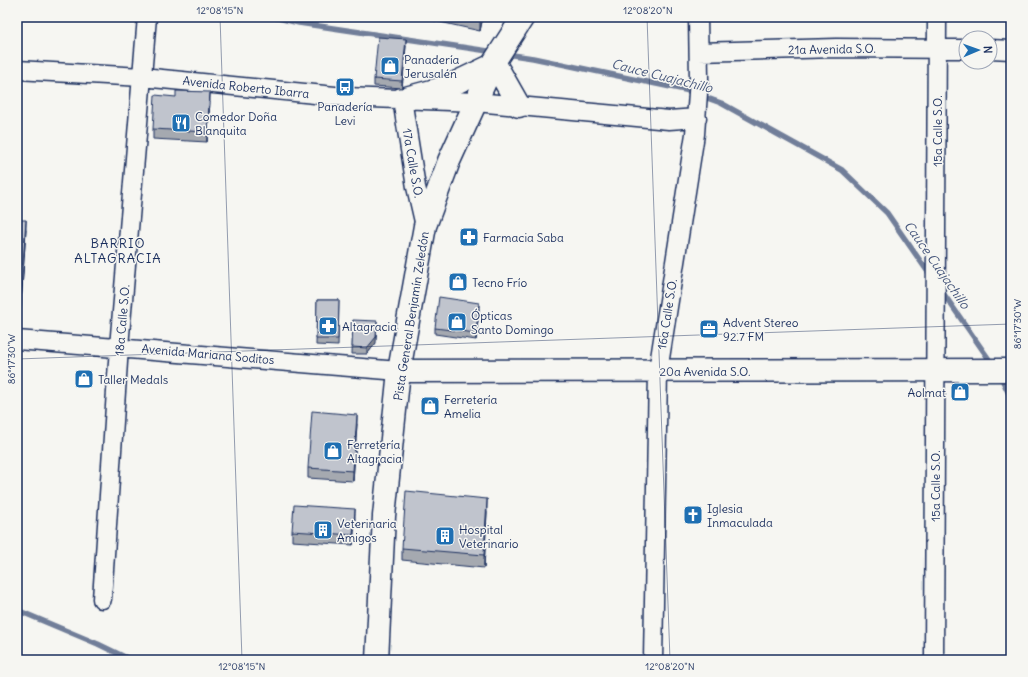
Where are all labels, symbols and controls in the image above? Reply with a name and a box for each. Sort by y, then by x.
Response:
text: 12°08'15"N [196,4,244,17]
text: 12°08'20"N [623,4,673,17]
north arrow [958,30,998,70]
street label: 21a Avenida S.O. [788,41,876,57]
text: N [981,46,995,54]
place label: Panadería Jerusalén [404,52,460,81]
shop icon: Panadería Jerusalén [379,55,401,77]
water label: Cauce Cuajachillo [610,55,715,97]
street label: Avenida Roberto Ibarra [182,73,310,101]
bus stop icon: Panadería Levi [334,76,356,98]
street label: 15a Calle S.O. [930,95,945,167]
place label: Panadería Levi [317,99,373,128]
place label: Comedor Doña Blanquita [195,109,277,138]
restaurant icon: Comedor Doña Blanquita [170,112,192,134]
street label: 17a Calle S.O. [400,127,426,199]
water label: Cauce Cuajachillo [900,218,974,313]
pharmacy icon: Farmacia Saba [458,226,480,248]
street label: Pista General Benjamín Zeledón [390,230,432,402]
place label: Farmacia Saba [483,230,564,245]
district label: BARRIO ALTAGRACIA [74,235,162,267]
shop icon: Tecno Frío [447,271,469,293]
place label: Tecno Frío [472,275,527,290]
street label: 16a Calle S.O. [654,278,680,350]
street label: 18a Calle S.O. [111,284,133,356]
text: 86°17'30"W [1011,299,1024,349]
place label: Ópticas Santo Domingo [471,308,554,337]
shop icon: Ópticas Santo Domingo [446,311,468,333]
pharmacy icon: Altagracia [317,315,339,337]
place label: Advent Stereo 92.7 FM [723,315,799,344]
office icon: Advent Stereo 92.7 FM [698,318,720,340]
place label: Altagracia [342,319,397,334]
text: 86°17'30"W [5,334,18,384]
street label: Avenida Mariana Soditos [141,341,275,367]
street label: 20a Avenida S.O. [659,364,751,379]
shop icon: Taller Medals [73,368,95,390]
place label: Taller Medals [98,372,168,387]
shop icon: Aolmat [949,381,971,403]
place label: Aolmat [907,385,946,400]
place label: Ferretería Amelia [444,392,497,421]
shop icon: Ferretería Amelia [419,395,441,417]
place label: Ferretería Altagracia [347,437,402,466]
shop icon: Ferretería Altagracia [322,440,344,462]
street label: 15a Calle S.O. [928,450,943,522]
place label: Iglesia Inmaculada [707,501,773,530]
church icon: Iglesia Inmaculada [682,504,704,526]
place label: Veterinaria Amigos [337,516,397,545]
building icon: Veterinaria Amigos [312,519,334,541]
place label: Hospital Veterinario [459,522,519,551]
building icon: Hospital Veterinario [434,525,456,547]
text: 12°08'15"N [218,660,266,673]
text: 12°08'20"N [645,660,695,673]

